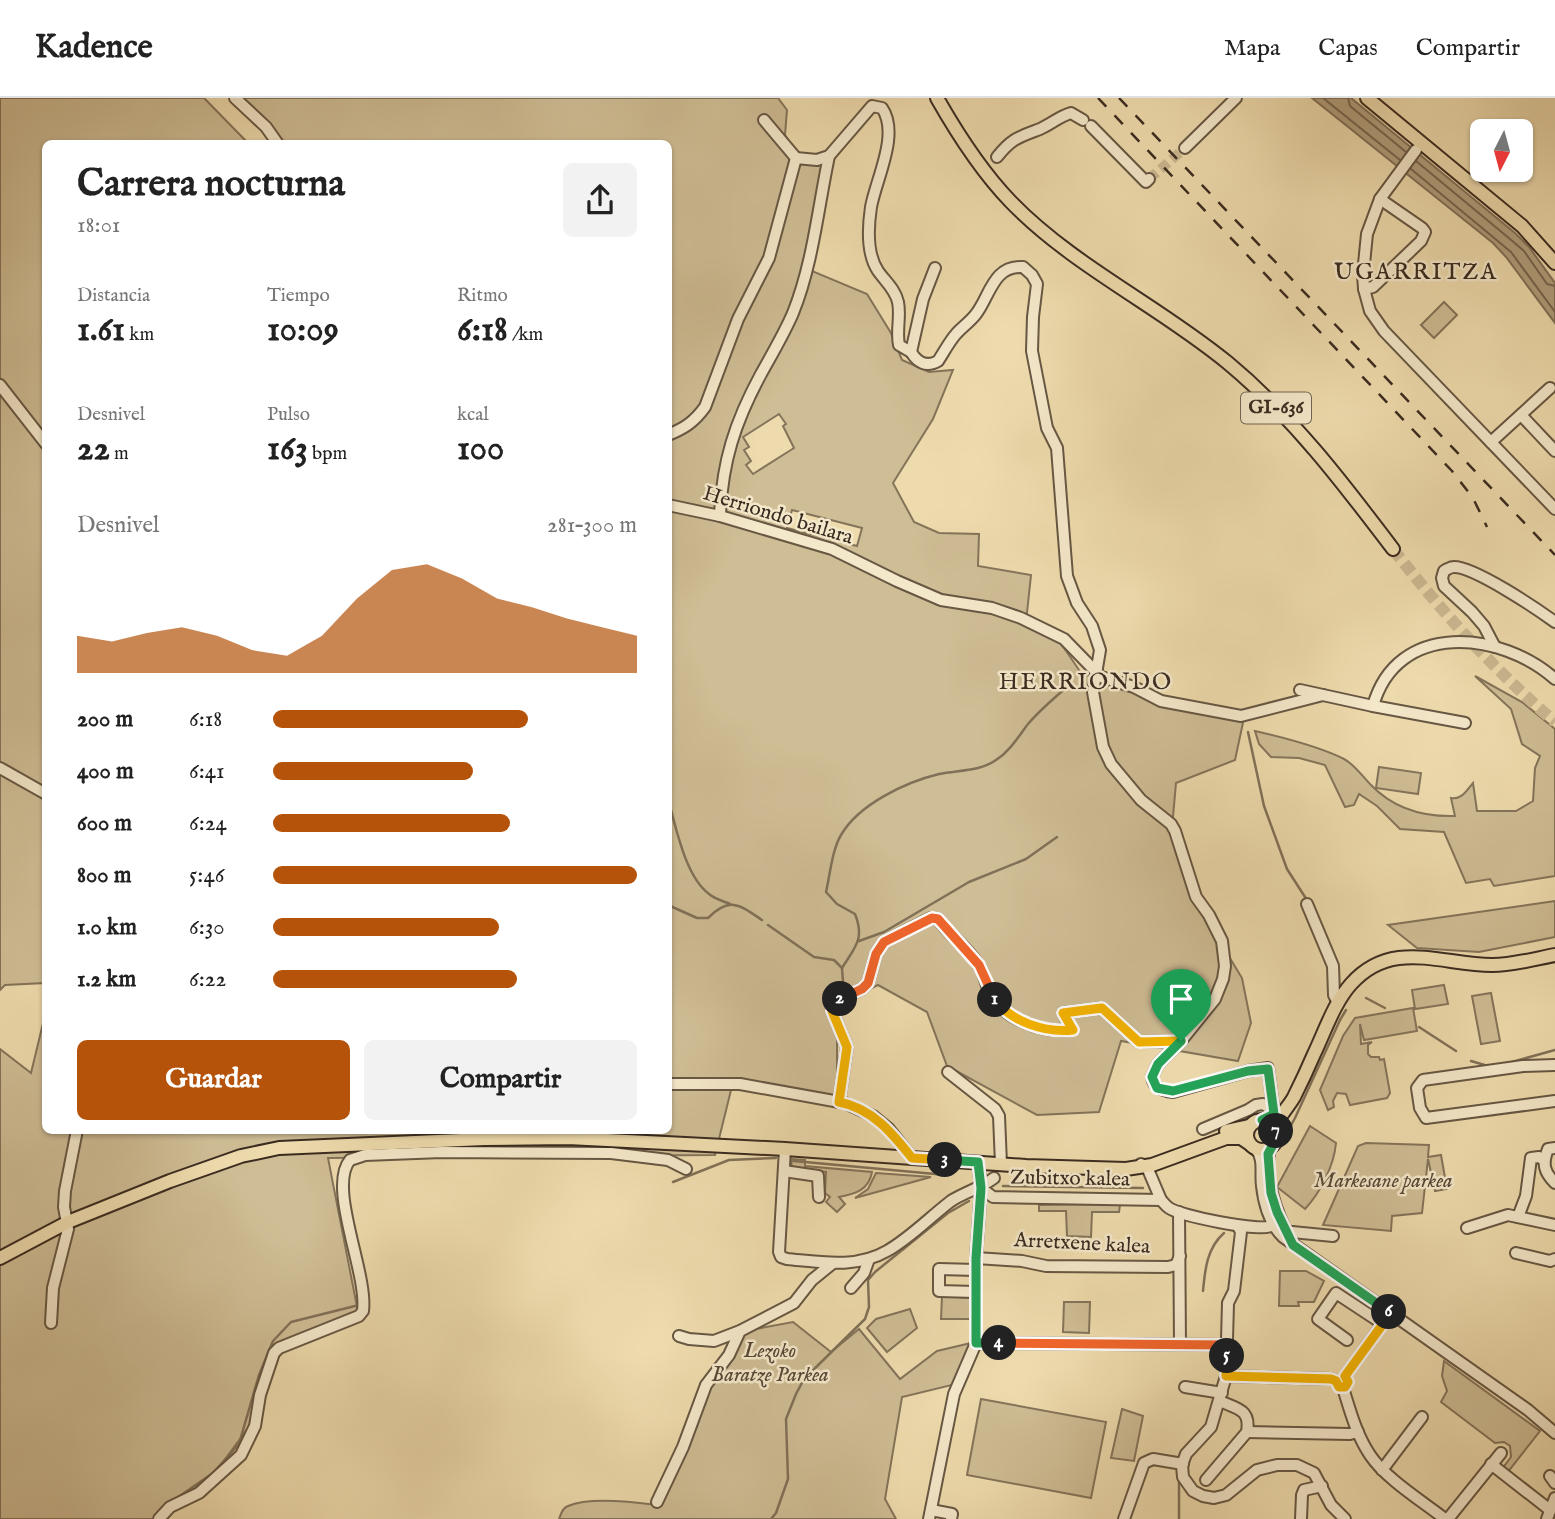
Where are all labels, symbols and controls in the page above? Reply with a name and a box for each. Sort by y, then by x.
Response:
text: Kadence [35,27,153,69]
text: Mapa [1224,33,1280,64]
text: Capas [1318,33,1378,64]
text: Compartir [1416,33,1520,64]
north arrow [1470,119,1533,182]
map controls [1470,119,1533,182]
text: Carrera nocturna [77,161,345,209]
button: share [563,163,637,237]
text: 18:01 [77,211,120,240]
district label: UGARRITZA [1334,258,1498,287]
text: Distancia [77,284,150,308]
text: Tiempo [267,284,330,308]
text: Ritmo [457,284,508,308]
text: 1.61 [77,308,125,353]
text: 10:09 [267,308,339,353]
text: 6:18 [457,308,508,353]
text: km [125,323,154,347]
text: /km [508,323,543,347]
road number: GI-636 [1241,392,1311,424]
text: Desnivel [77,403,145,427]
text: Pulso [267,403,310,427]
text: kcal [457,403,489,427]
text: 22 [77,427,110,472]
text: 163 [267,427,308,472]
text: 100 [457,427,504,472]
text: m [110,442,129,466]
text: bpm [308,442,347,466]
street label: Herriondo bailara [700,480,857,552]
text: Desnivel [77,511,159,540]
text: 281–300 m [547,511,637,540]
district label: HERRIONDO [999,668,1173,697]
text: 200 m [77,705,133,734]
text: 6:18 [189,705,222,734]
text: 400 m [77,757,134,786]
text: 6:41 [189,757,225,786]
text: 600 m [77,809,132,838]
text: 6:24 [189,809,227,838]
text: 800 m [77,861,131,890]
text: 5:46 [189,861,224,890]
text: 1.0 km [77,913,137,942]
text: 6:30 [189,913,225,942]
text: 1.2 km [77,965,136,994]
text: 6:22 [189,965,226,994]
pin [1151,969,1211,1041]
icon: arrive [1162,980,1200,1018]
pin: 2 [822,982,858,1016]
pin: 1 [978,982,1012,1018]
text: 2 [835,986,844,1010]
text: 1 [991,987,998,1011]
button: Guardar [77,1040,350,1120]
button: Compartir [364,1040,637,1120]
pin: 7 [1258,1114,1294,1148]
text: 7 [1271,1118,1280,1142]
pin: 3 [928,1142,962,1178]
text: 3 [941,1147,948,1171]
street label: Zubitxo kalea [1010,1164,1131,1194]
park label: Markesane parkea [1313,1168,1453,1195]
street label: Arretxene kalea [1012,1227,1152,1261]
pin: 6 [1372,1294,1406,1330]
text: 6 [1384,1299,1393,1323]
pin: 4 [982,1326,1016,1360]
text: 4 [994,1330,1003,1354]
park label: Lezoko Baratze Parkea [711,1338,829,1389]
pin: 5 [1210,1338,1244,1374]
text: 5 [1223,1343,1230,1367]

